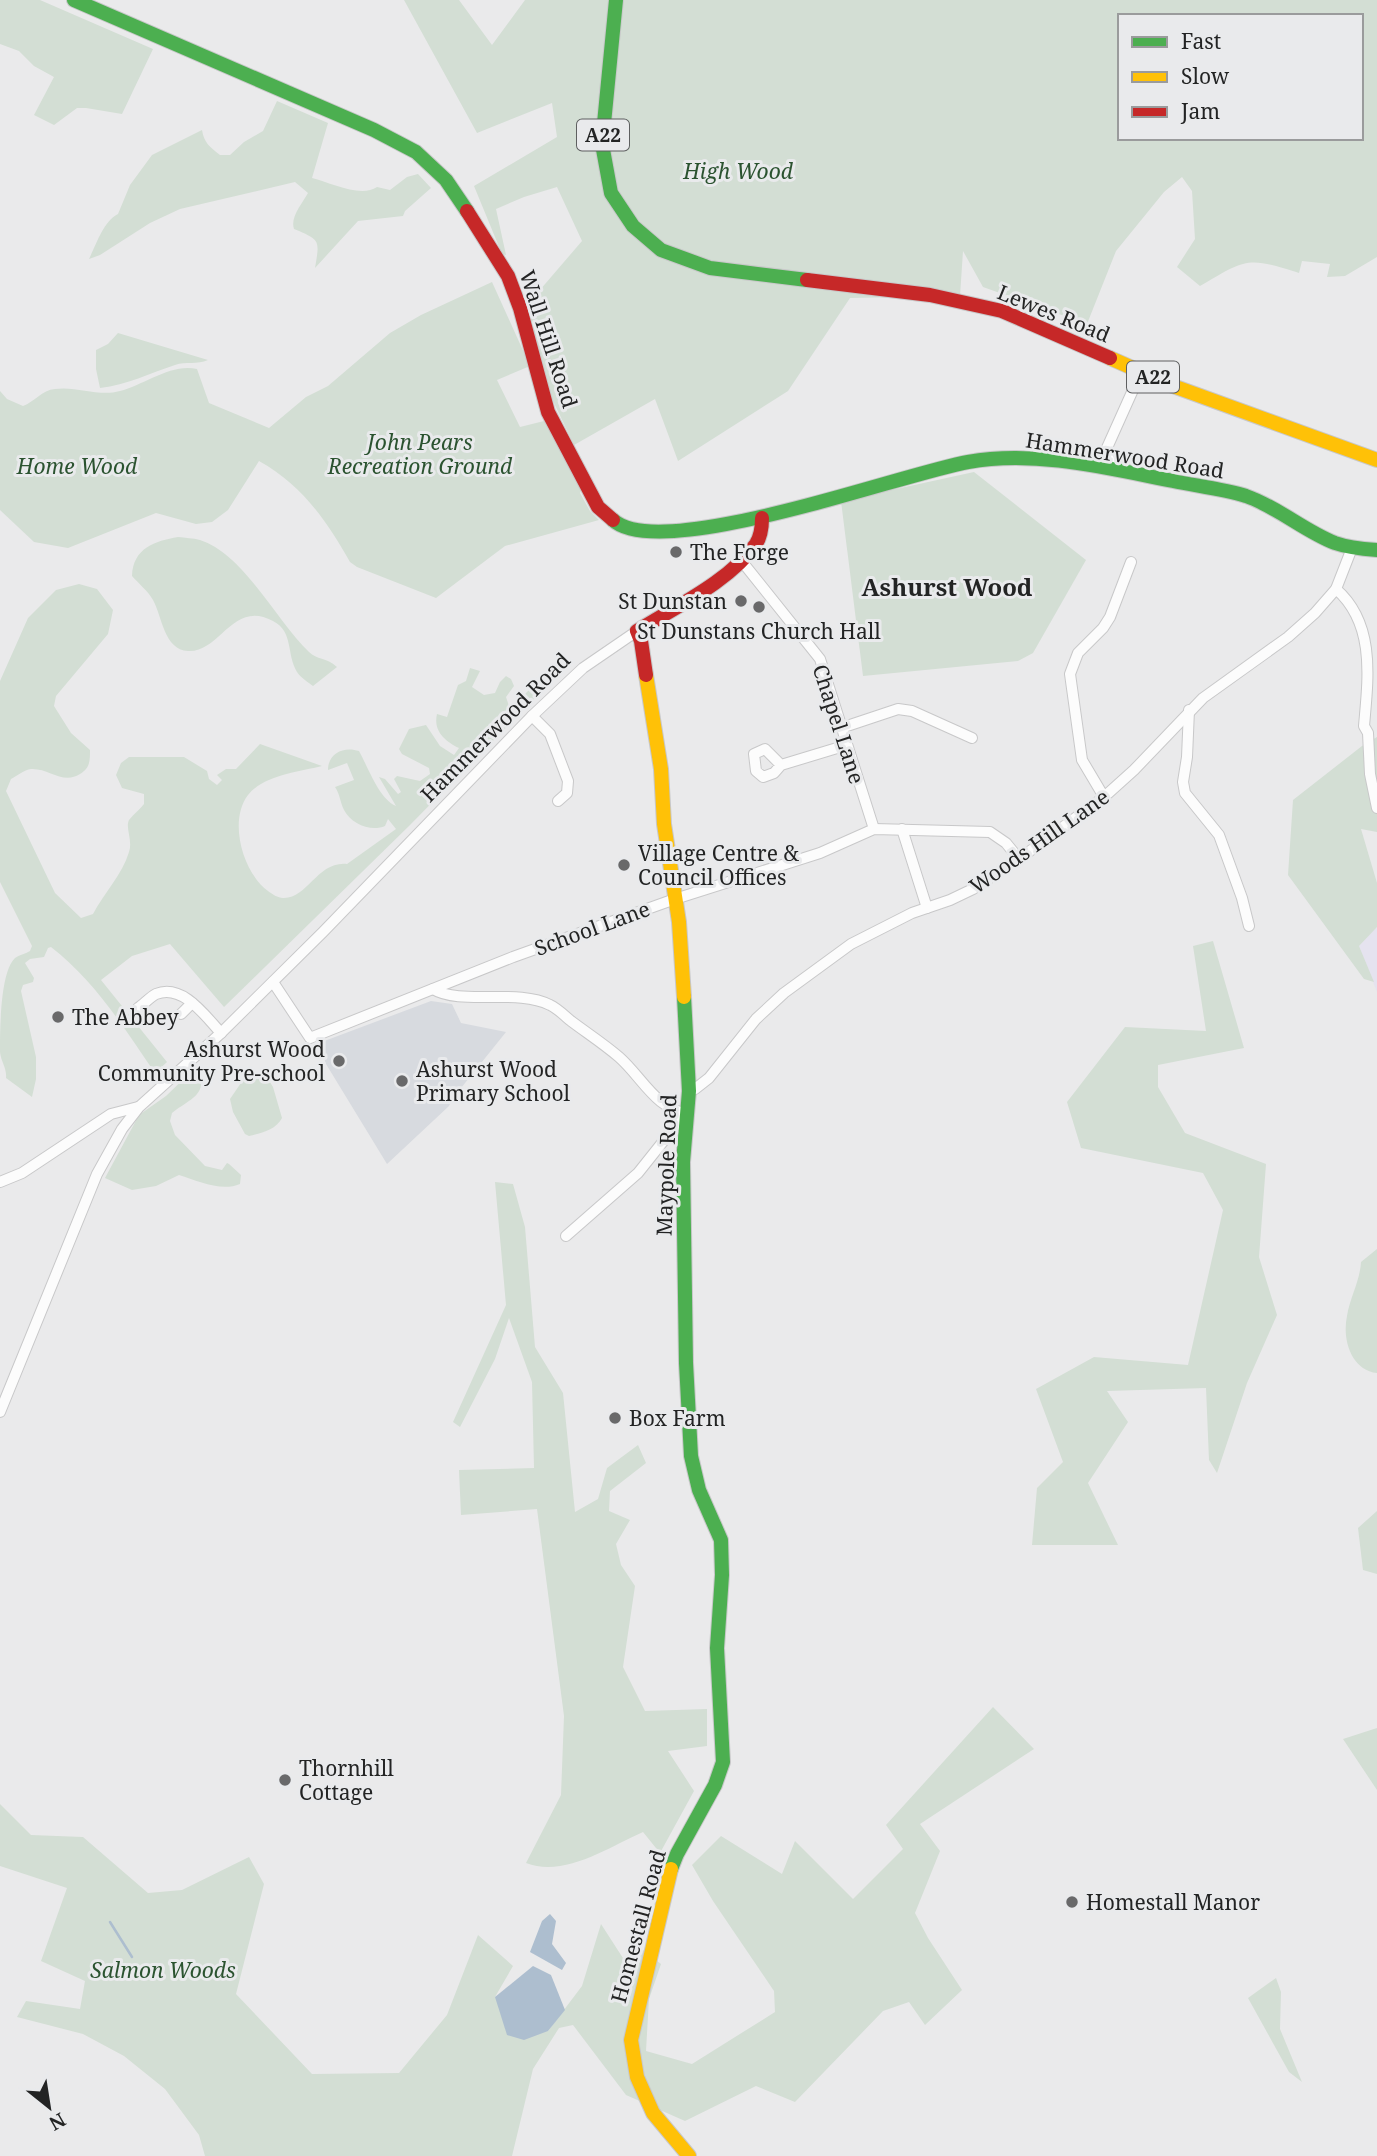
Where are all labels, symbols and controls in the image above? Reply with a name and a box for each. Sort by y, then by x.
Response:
legend [1118,14,1363,140]
text: Fast [1181,27,1221,55]
text: Slow [1181,62,1230,90]
text: Jam [1180,97,1220,125]
road number: A22 [577,119,629,150]
park label: High Wood [682,157,794,185]
street label: Wall Hill Road [514,267,584,412]
street label: Lewes Road [993,278,1115,348]
road number: A22 [1127,362,1179,392]
street label: Hammerwood Road [1024,425,1226,485]
park label: John Pears Recreation Ground [327,428,513,480]
park label: Home Wood [16,452,138,480]
place label: The Forge [690,538,789,566]
marker: The Forge [668,544,684,560]
district label: Ashurst Wood [862,570,1033,603]
place label: St Dunstan [618,587,727,615]
marker: St Dunstan [733,593,749,609]
marker: St Dunstans Church Hall [751,599,767,615]
place label: St Dunstans Church Hall [637,617,881,645]
street label: Hammerwood Road [414,646,576,808]
street label: Chapel Lane [807,661,871,787]
street label: Woods Hill Lane [964,782,1114,900]
place label: Village Centre & Council Offices [638,839,799,891]
marker: Village Centre & Council Offices [616,857,632,873]
street label: School Lane [530,894,654,962]
place label: The Abbey [72,1003,179,1031]
marker: The Abbey [50,1009,66,1025]
place label: Ashurst Wood Community Pre-school [98,1035,325,1087]
marker: Ashurst Wood Community Pre-school [331,1053,347,1069]
place label: Ashurst Wood Primary School [416,1055,571,1107]
marker: Ashurst Wood Primary School [394,1073,410,1089]
street label: Maypole Road [650,1094,682,1236]
place label: Box Farm [629,1404,726,1432]
marker: Box Farm [607,1410,623,1426]
place label: Thornhill Cottage [299,1754,394,1806]
marker: Thornhill Cottage [277,1772,293,1788]
street label: Homestall Road [604,1846,672,2006]
place label: Homestall Manor [1086,1888,1260,1916]
marker: Homestall Manor [1064,1894,1080,1910]
park label: Salmon Woods [90,1956,236,1984]
north arrow [14,2072,84,2142]
text: N [44,2107,70,2137]

